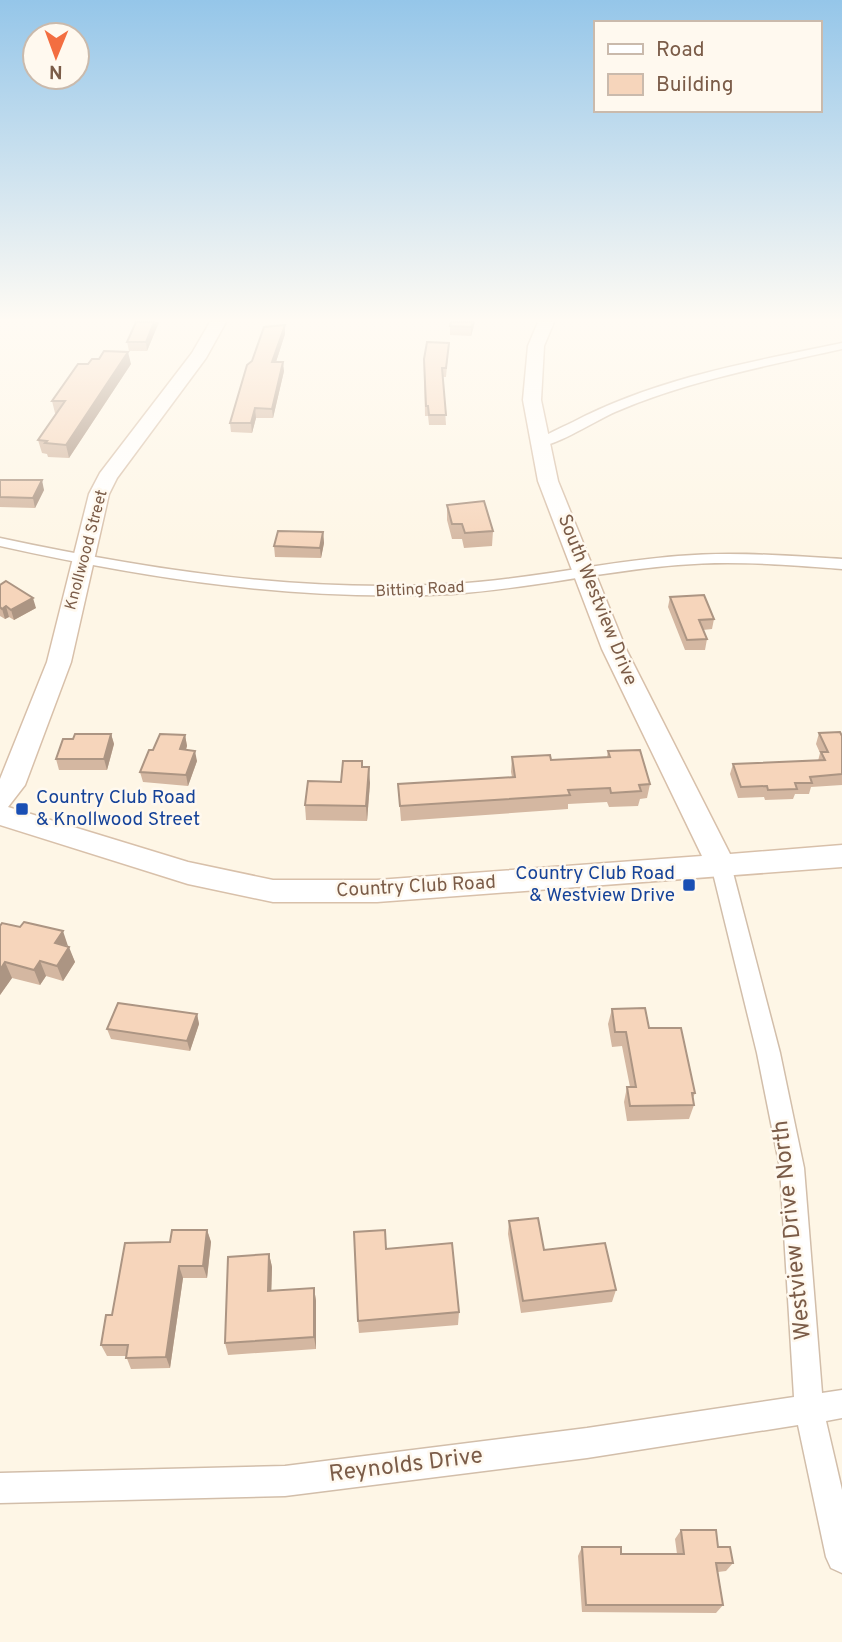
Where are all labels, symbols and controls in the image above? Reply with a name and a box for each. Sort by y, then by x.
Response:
north arrow [21,21,91,91]
legend [594,21,821,112]
text: Road [656,37,705,64]
text: N [49,59,63,83]
text: Building [656,72,734,99]
street label: Knollwood Street [61,488,113,612]
street label: South Westview Drive [552,511,642,689]
street label: Bitting Road [375,578,465,602]
place label: Country Club Road & Knollwood Street [36,786,200,832]
marker: Country Club Road & Knollwood Street [14,801,30,817]
place label: Country Club Road & Westview Drive [515,862,675,908]
street label: Country Club Road [336,871,496,903]
marker: Country Club Road & Westview Drive [681,877,697,893]
street label: Westview Drive North [767,1119,819,1341]
street label: Reynolds Drive [327,1442,485,1490]

